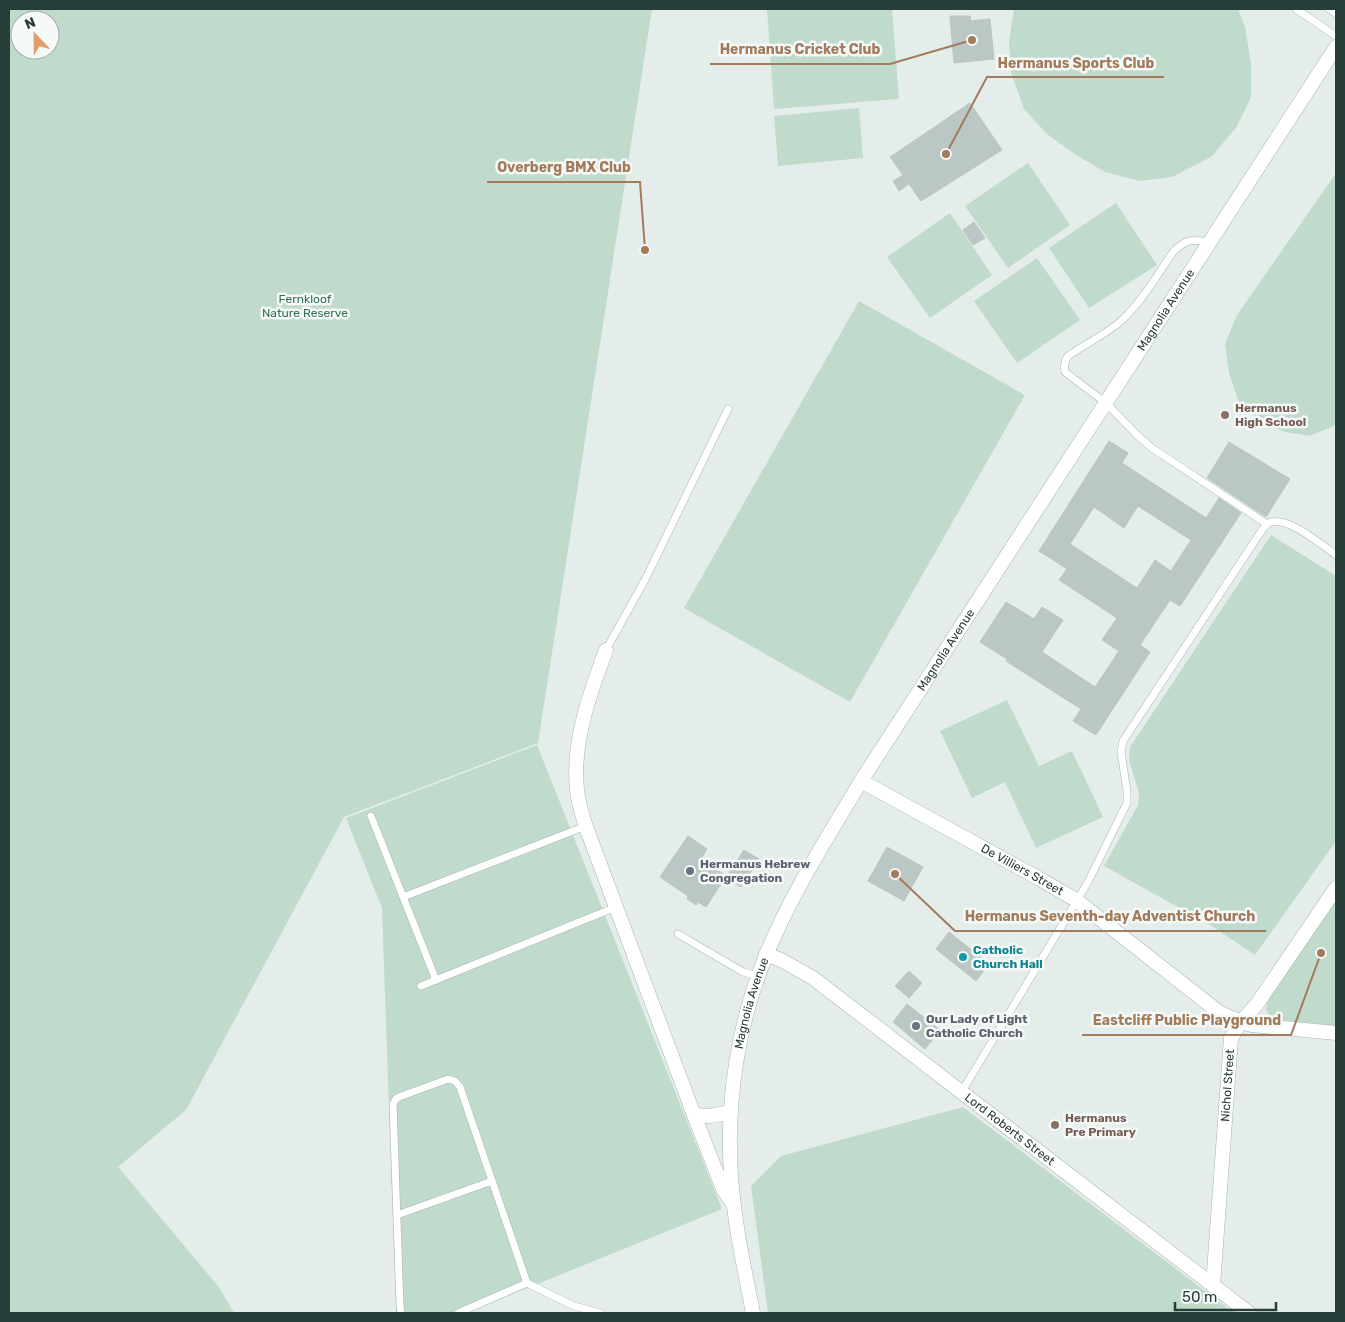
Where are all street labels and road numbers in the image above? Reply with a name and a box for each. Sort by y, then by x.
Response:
street label: Magnolia Avenue [1134,266,1198,353]
street label: Magnolia Avenue [914,606,978,693]
street label: De Villiers Street [979,841,1066,898]
street label: Magnolia Avenue [732,955,772,1050]
street label: Nichol Street [1218,1048,1237,1122]
street label: Lord Roberts Street [962,1090,1058,1168]

